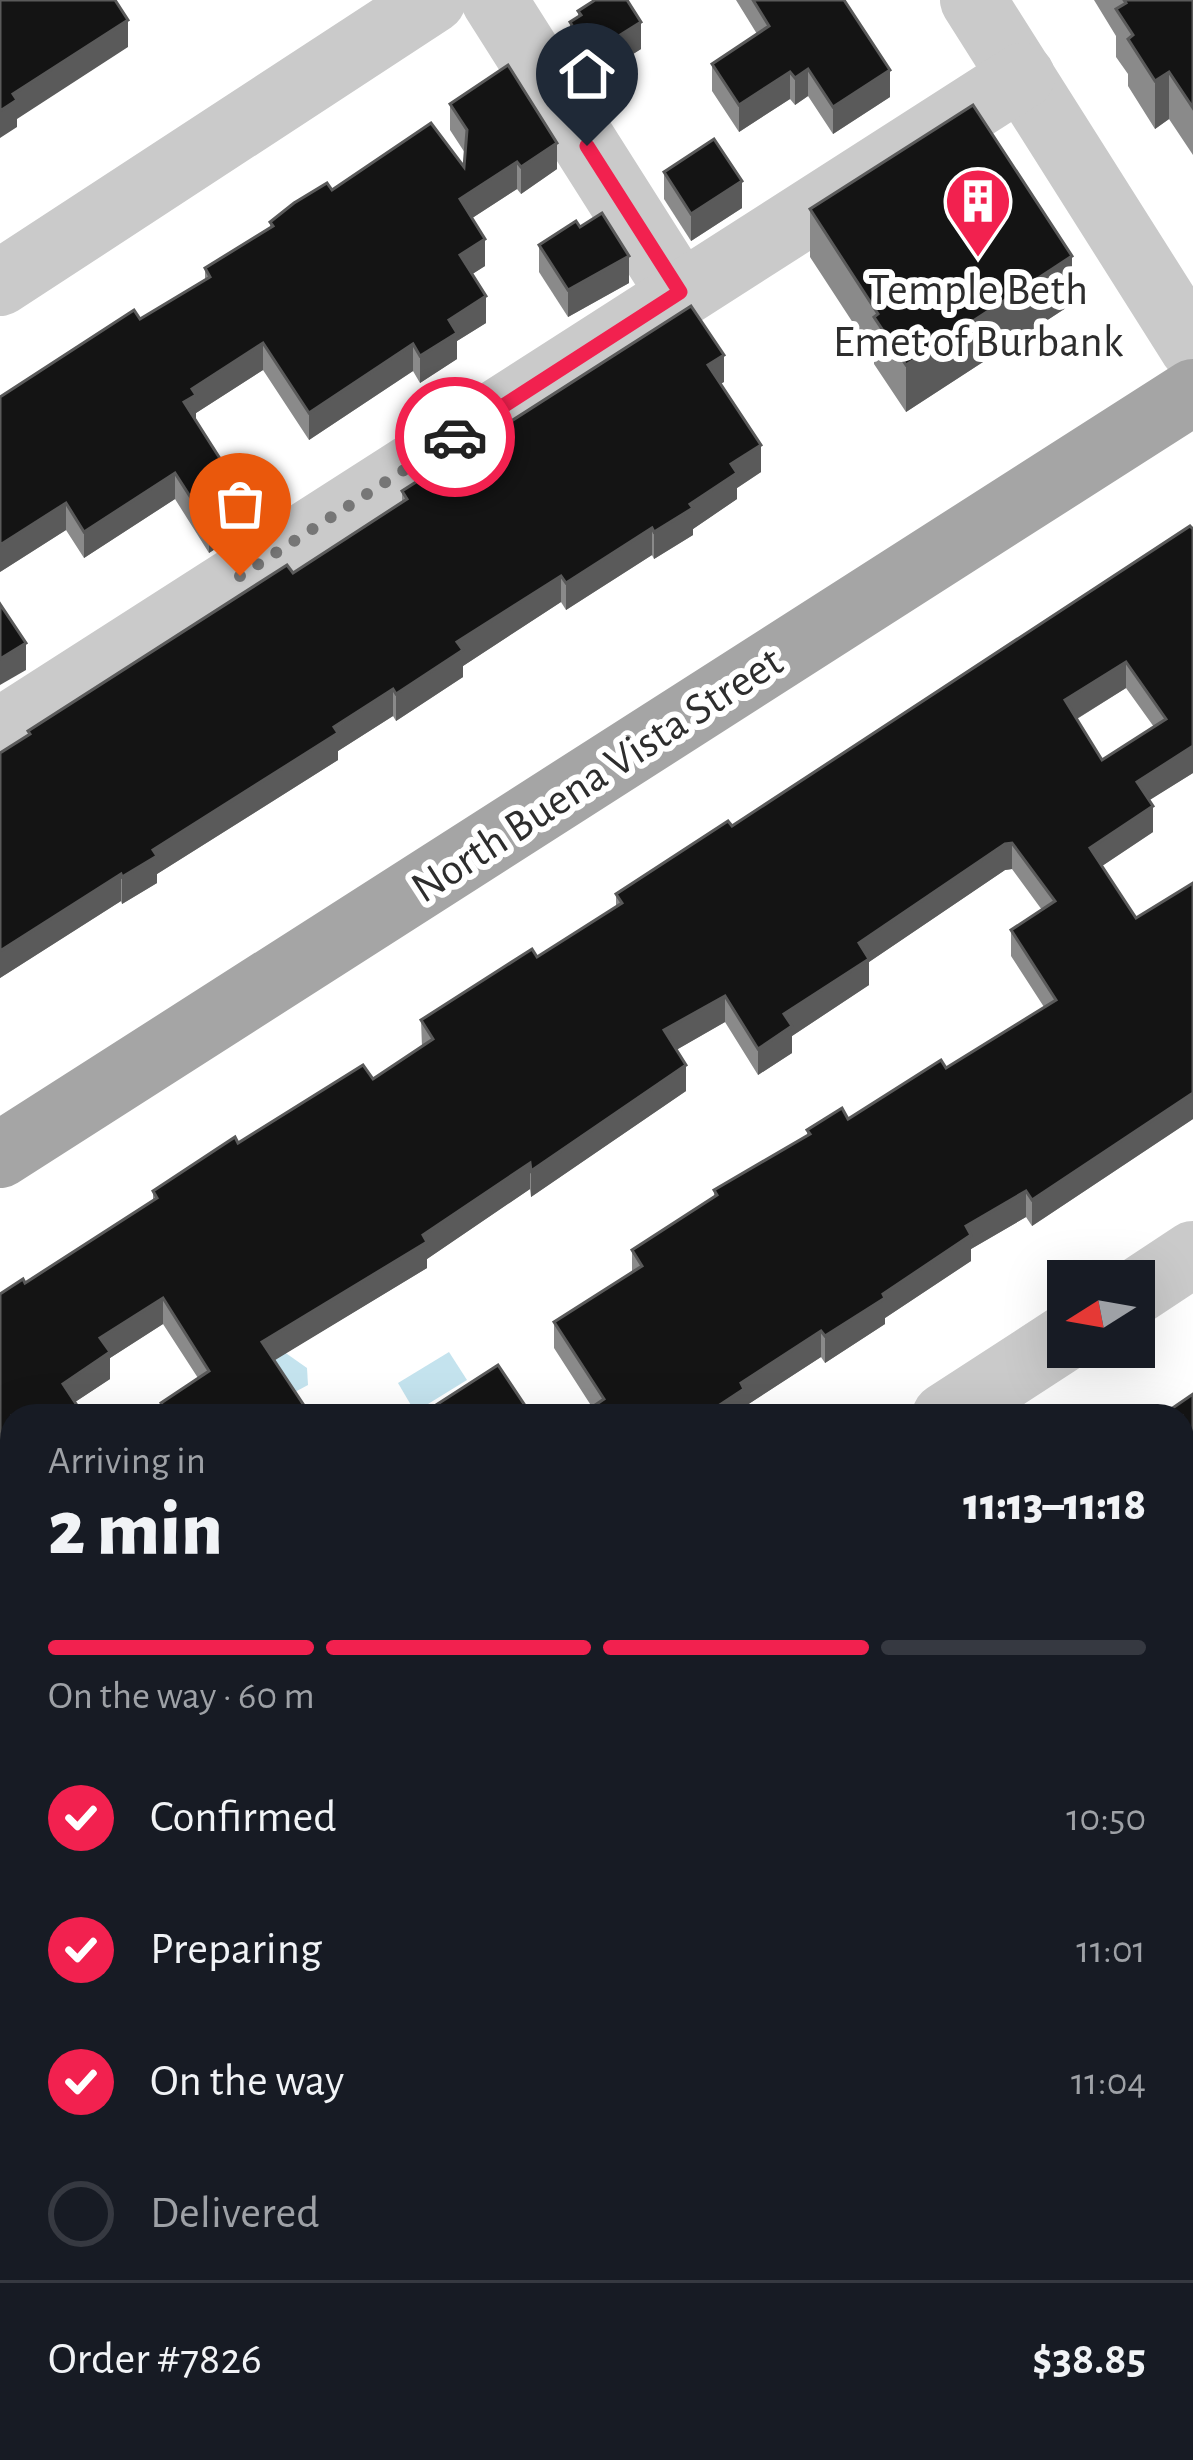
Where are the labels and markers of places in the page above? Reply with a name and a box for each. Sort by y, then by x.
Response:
pin [536,23,638,146]
building icon: Temple Beth Emet of Burbank [943,166,1013,260]
place label: Temple Beth Emet of Burbank [833,268,1124,365]
pin [189,453,291,576]

